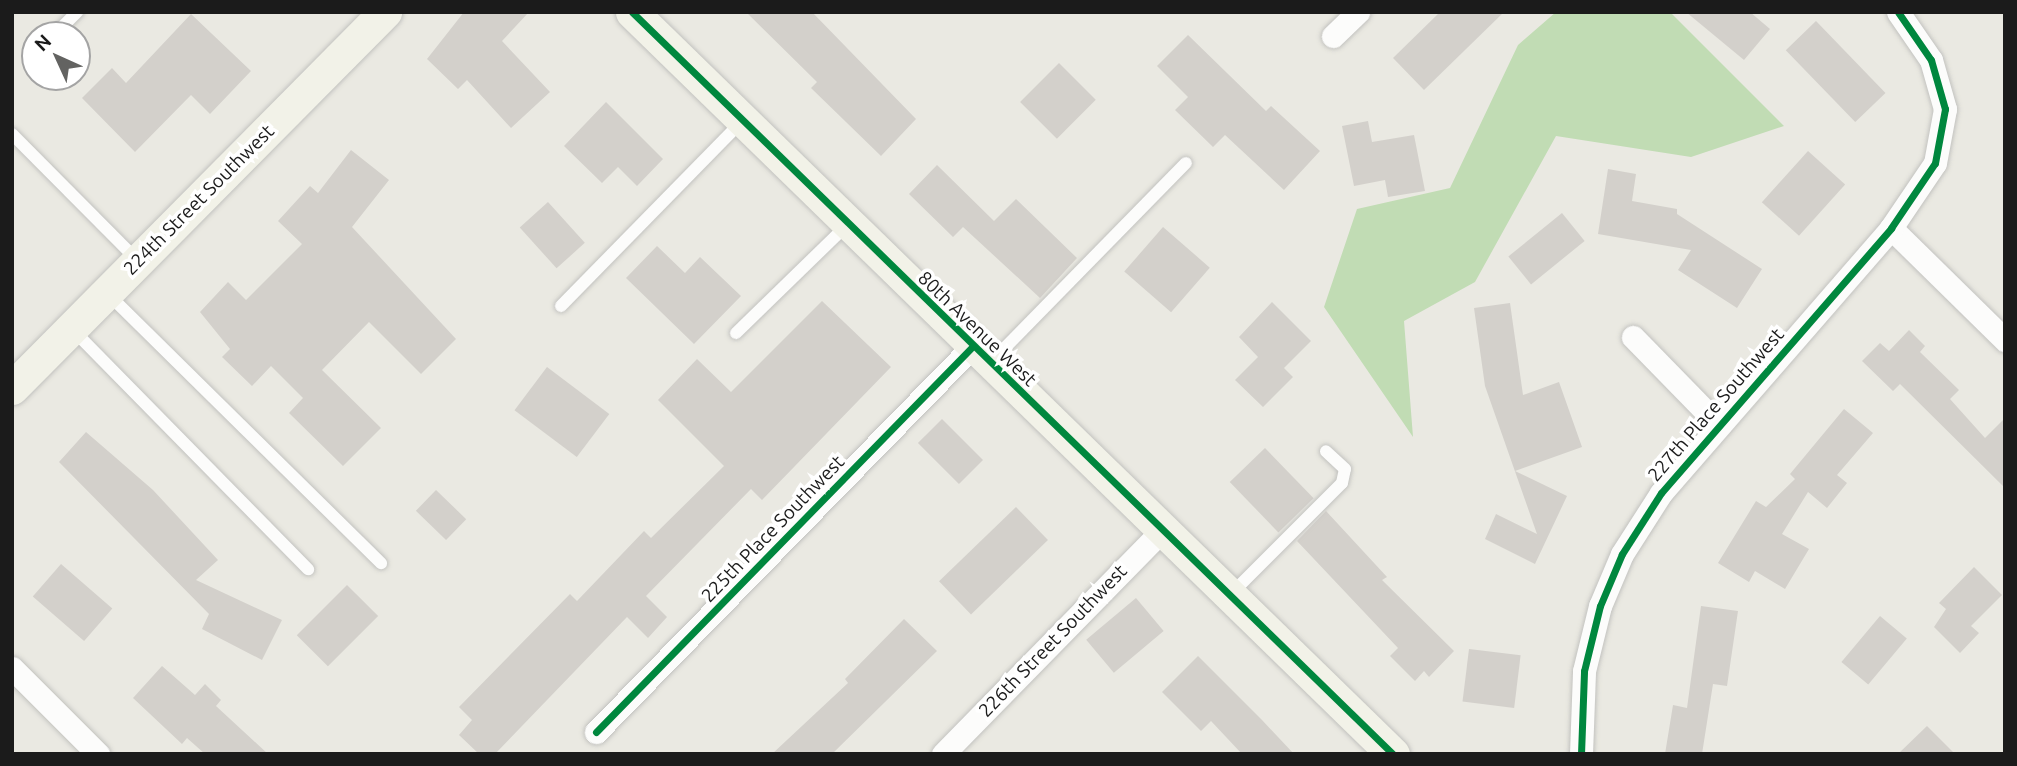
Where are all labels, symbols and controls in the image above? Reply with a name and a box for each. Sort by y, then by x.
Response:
north arrow [21,21,91,91]
text: N [30,30,55,55]
street label: 224th Street Southwest [119,120,279,280]
street label: 80th Avenue West [913,267,1041,391]
street label: 227th Place Southwest [1643,324,1789,486]
street label: 225th Place Southwest [697,451,849,607]
street label: 226th Street Southwest [974,560,1132,722]

